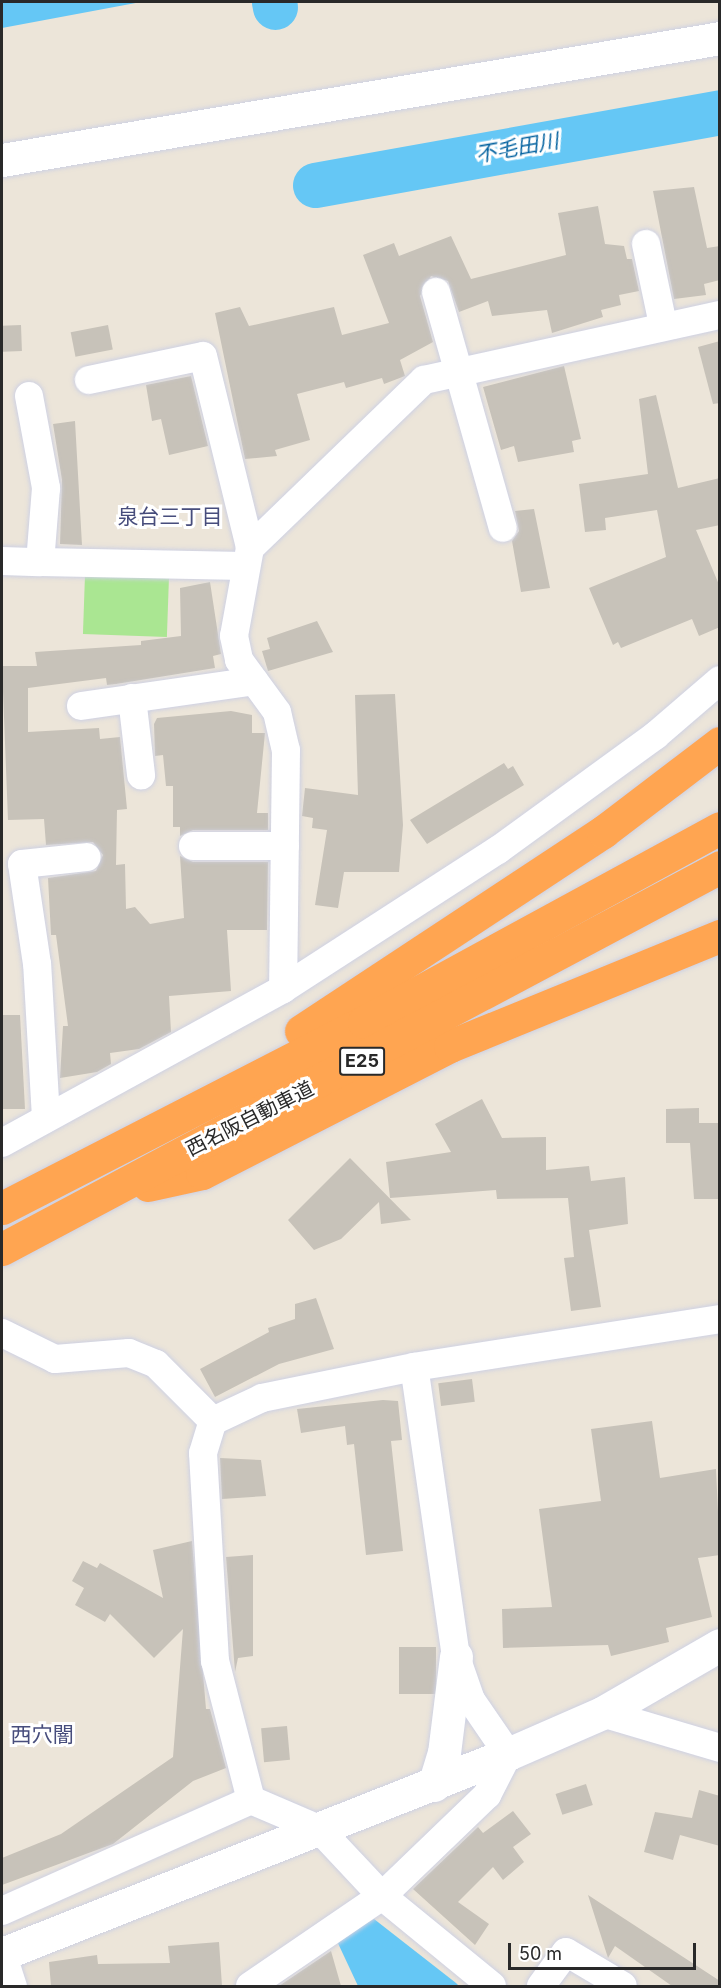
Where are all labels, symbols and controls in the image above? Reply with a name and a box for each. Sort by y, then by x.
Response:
water label: 不毛田川 [473,128,561,168]
district label: 泉台三丁目 [118,504,222,530]
road number: E25 [338,1046,386,1076]
street label: 西名阪自動車道 [182,1077,318,1161]
district label: 西穴闇 [11,1722,73,1748]
scale bar [511,1931,698,1969]
text: 50 m [519,1943,562,1964]

